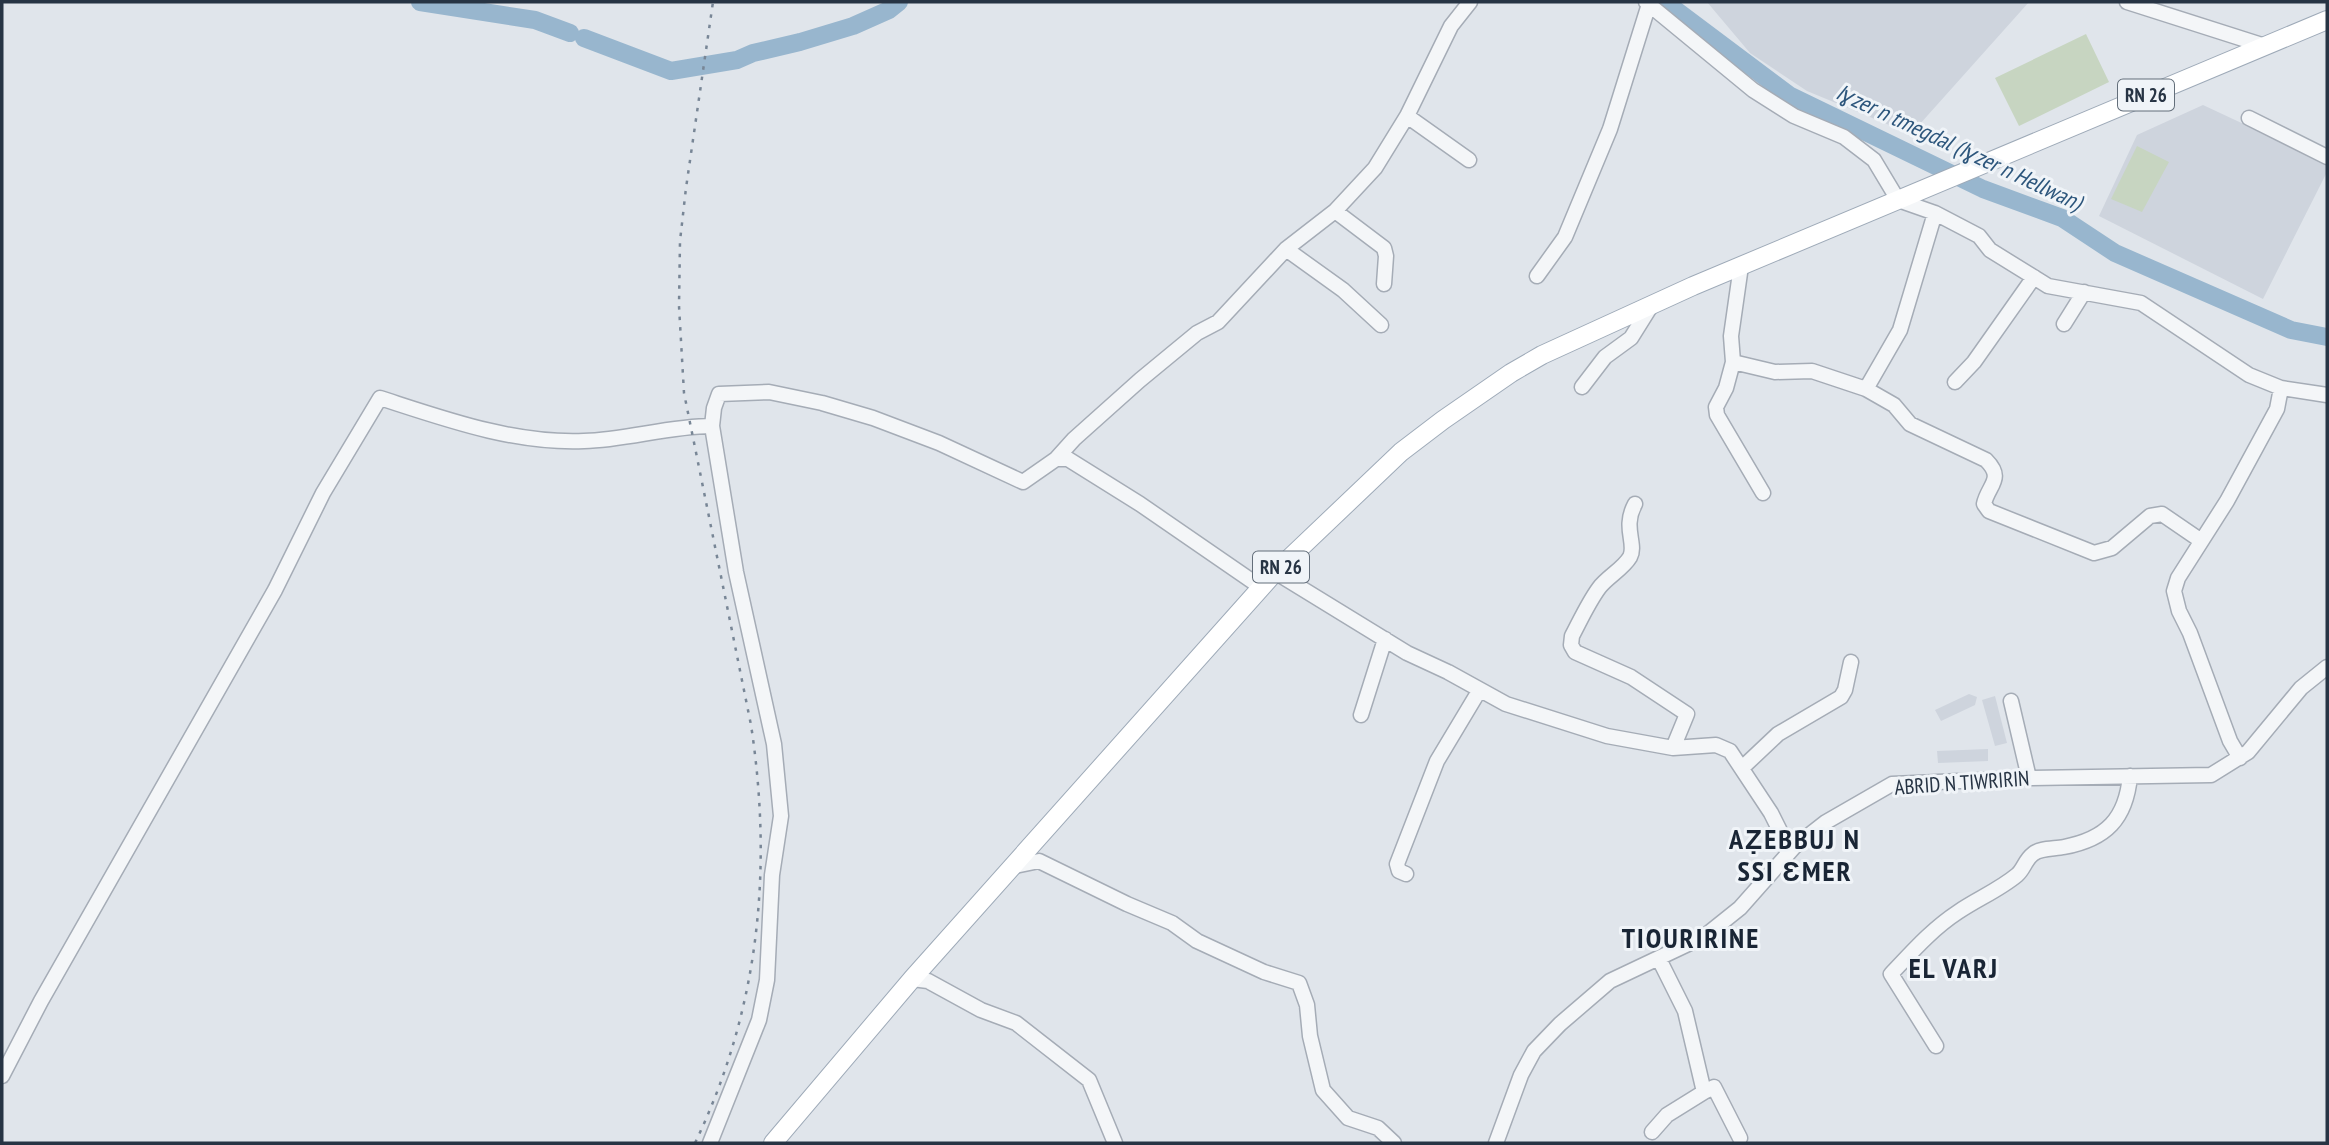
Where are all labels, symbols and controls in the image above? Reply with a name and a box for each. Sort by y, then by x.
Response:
water label: Iɣzer n tmegdal (Iɣzer n Hellwan) [1832,77,2089,217]
road number: RN 26 [2118,80,2174,110]
road number: RN 26 [1253,552,1309,582]
street label: ABRID N TIWRIRIN [1894,764,2030,801]
district label: AẒEBBUJ N SSI ƐMER [1728,820,1861,889]
district label: TIOURIRINE [1622,919,1760,956]
district label: EL VARJ [1909,949,1999,986]

